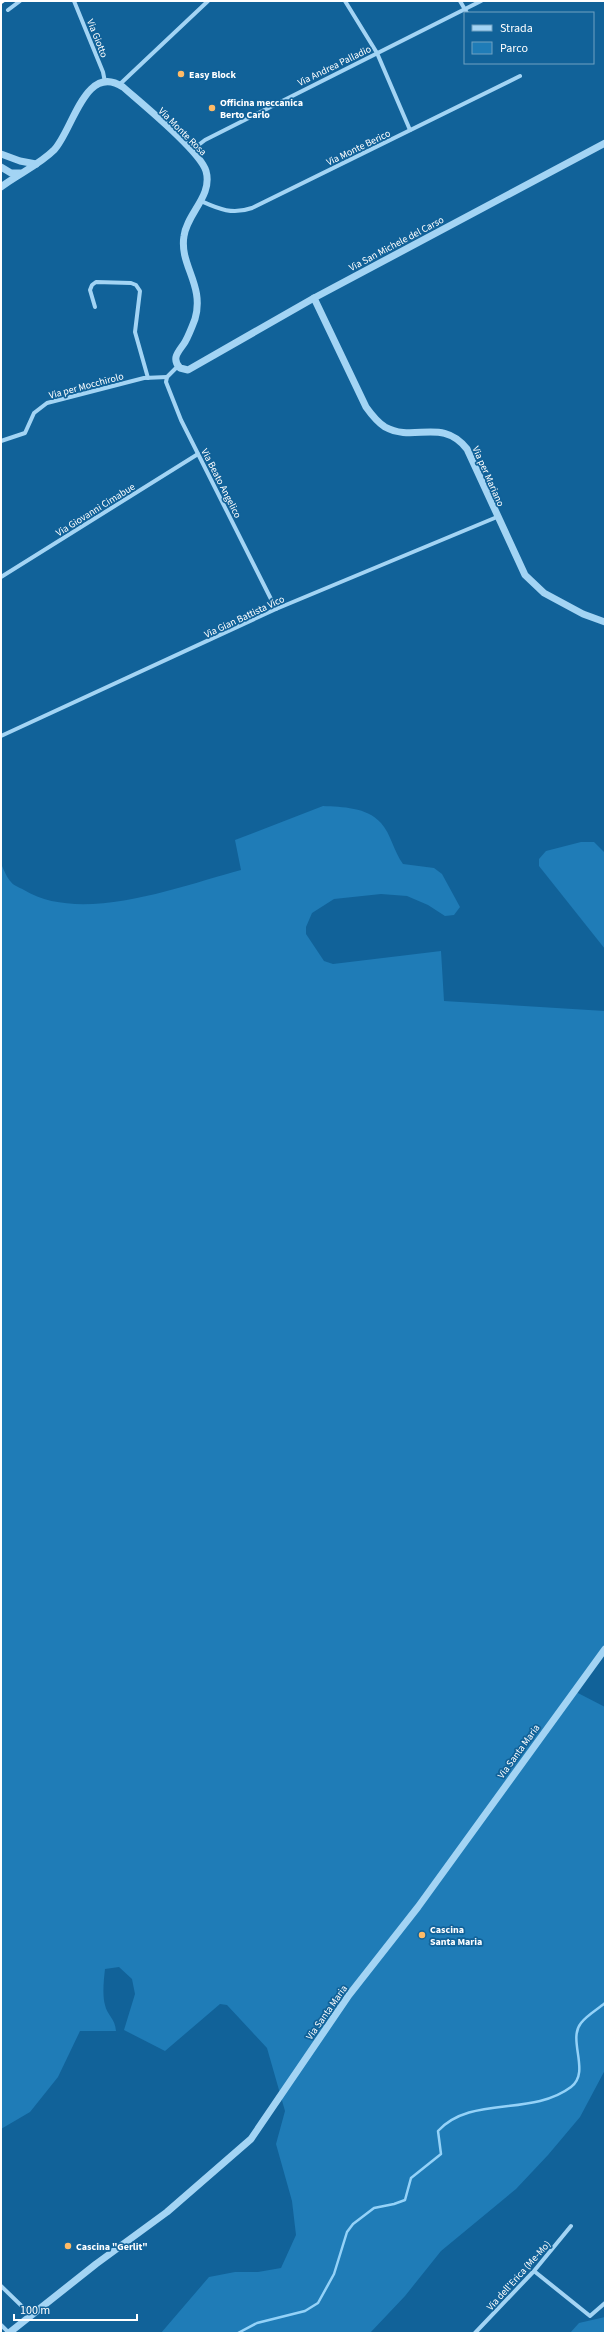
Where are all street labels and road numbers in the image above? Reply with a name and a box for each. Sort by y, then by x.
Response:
street label: Via Giotto [83,17,111,60]
street label: Via Andrea Palladio [295,42,374,90]
street label: Via Monte Rosa [155,104,210,159]
street label: Via Monte Berico [324,126,393,169]
street label: Via San Michele del Carso [347,213,446,275]
street label: Via per Mocchirolo [47,369,125,403]
street label: Via per Mariano [469,444,508,509]
street label: Via Beato Angelico [198,446,245,521]
street label: Via Giovanni Cimabue [53,480,138,540]
street label: Via Gian Battista Vico [202,592,287,642]
street label: Via Santa Maria [494,1722,543,1782]
street label: Via Santa Maria [303,1982,351,2043]
street label: Via dell'Erica (Me-Mo) [484,2238,554,2314]

